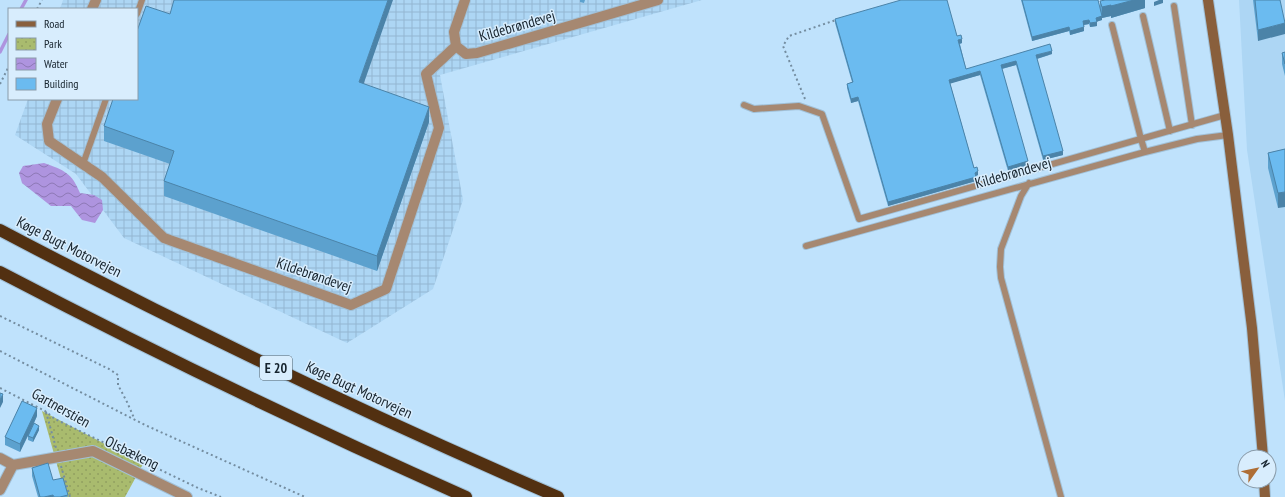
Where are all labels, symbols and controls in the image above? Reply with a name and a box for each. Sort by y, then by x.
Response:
street label: Kildebrøndevej [477,6,557,45]
legend [8,8,138,100]
text: Road [44,16,64,31]
text: Park [44,36,62,51]
text: Water [44,56,69,71]
text: Building [44,76,79,91]
street label: Kildebrøndevej [973,153,1053,192]
street label: Køge Bugt Motorvejen [14,212,125,281]
street label: Kildebrøndevej [274,253,354,296]
road number: E 20 [260,356,292,380]
street label: Køge Bugt Motorvejen [303,357,415,423]
street label: Gartnerstien [29,384,94,431]
street label: Olsbækeng [102,431,162,474]
north arrow [1237,449,1277,489]
text: N [1258,457,1273,470]

